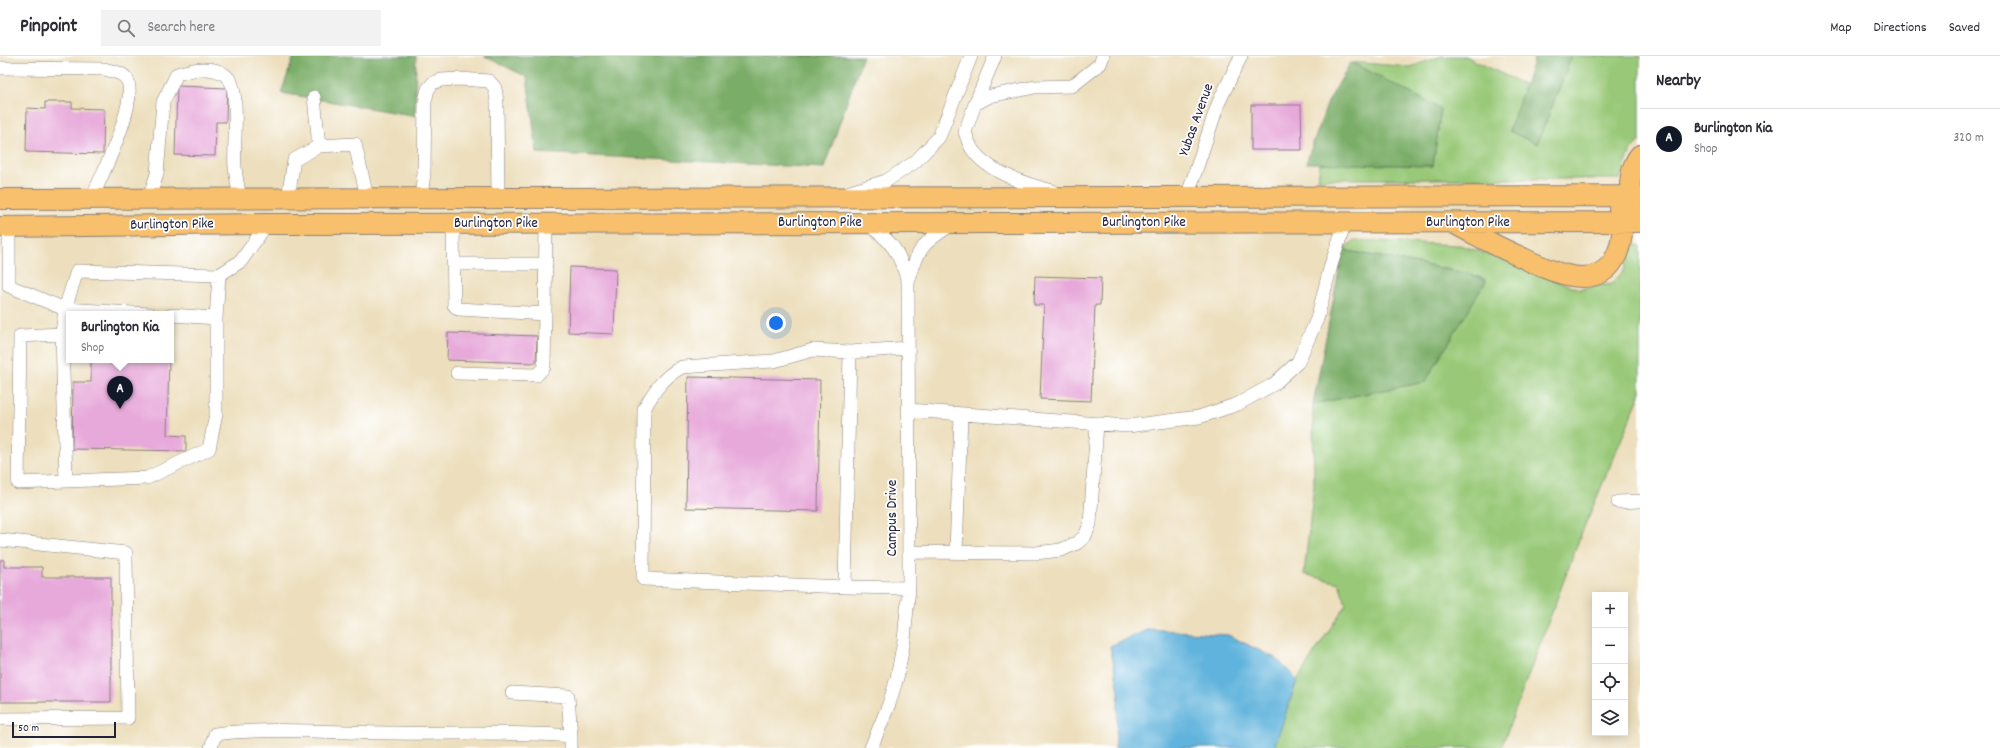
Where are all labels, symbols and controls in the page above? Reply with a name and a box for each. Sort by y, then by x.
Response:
search box [101,10,381,46]
text: Pinpoint [20,14,77,41]
icon: search [115,17,137,39]
text: Search here [147,17,215,39]
text: Map [1830,18,1852,38]
text: Directions [1874,18,1927,38]
text: Saved [1949,18,1980,38]
text: Nearby [1656,70,1700,94]
street label: Yubas Avenue [1174,80,1221,160]
text: Burlington Kia [1694,118,1772,140]
text: A [1665,129,1673,148]
text: 320 m [1954,129,1984,148]
text: Shop [1694,140,1717,159]
street label: Burlington Pike [778,212,862,234]
street label: Burlington Pike [1102,212,1186,234]
street label: Burlington Pike [1426,212,1510,234]
street label: Burlington Pike [130,213,214,237]
street label: Burlington Pike [454,213,538,235]
popup [66,311,174,363]
your location [766,313,786,333]
text: Burlington Kia [81,317,159,339]
text: Shop [81,339,104,358]
pin: A [107,376,133,409]
street label: Campus Drive [882,479,904,556]
map controls [1592,592,1628,736]
button: + [1592,592,1628,628]
button: − [1592,628,1628,664]
button: locate [1592,664,1628,700]
button: layers [1592,700,1628,736]
scale bar [12,720,116,739]
text: 50 m [18,721,39,737]

